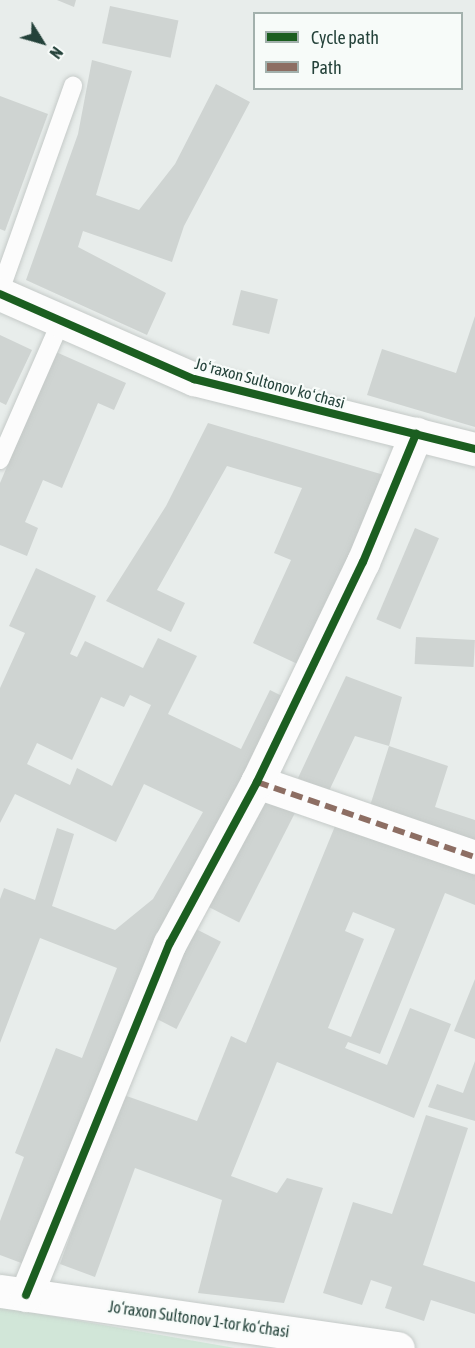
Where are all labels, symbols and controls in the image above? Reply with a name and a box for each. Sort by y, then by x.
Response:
north arrow [12,12,72,72]
legend [253,12,463,90]
text: Cycle path [311,27,379,48]
text: N [46,44,66,62]
text: Path [311,57,342,78]
street label: Joʻraxon Sultonov koʻchasi [193,354,347,412]
street label: Jo‘raxon Sultonov 1-tor ko‘chasi [107,1297,291,1341]

